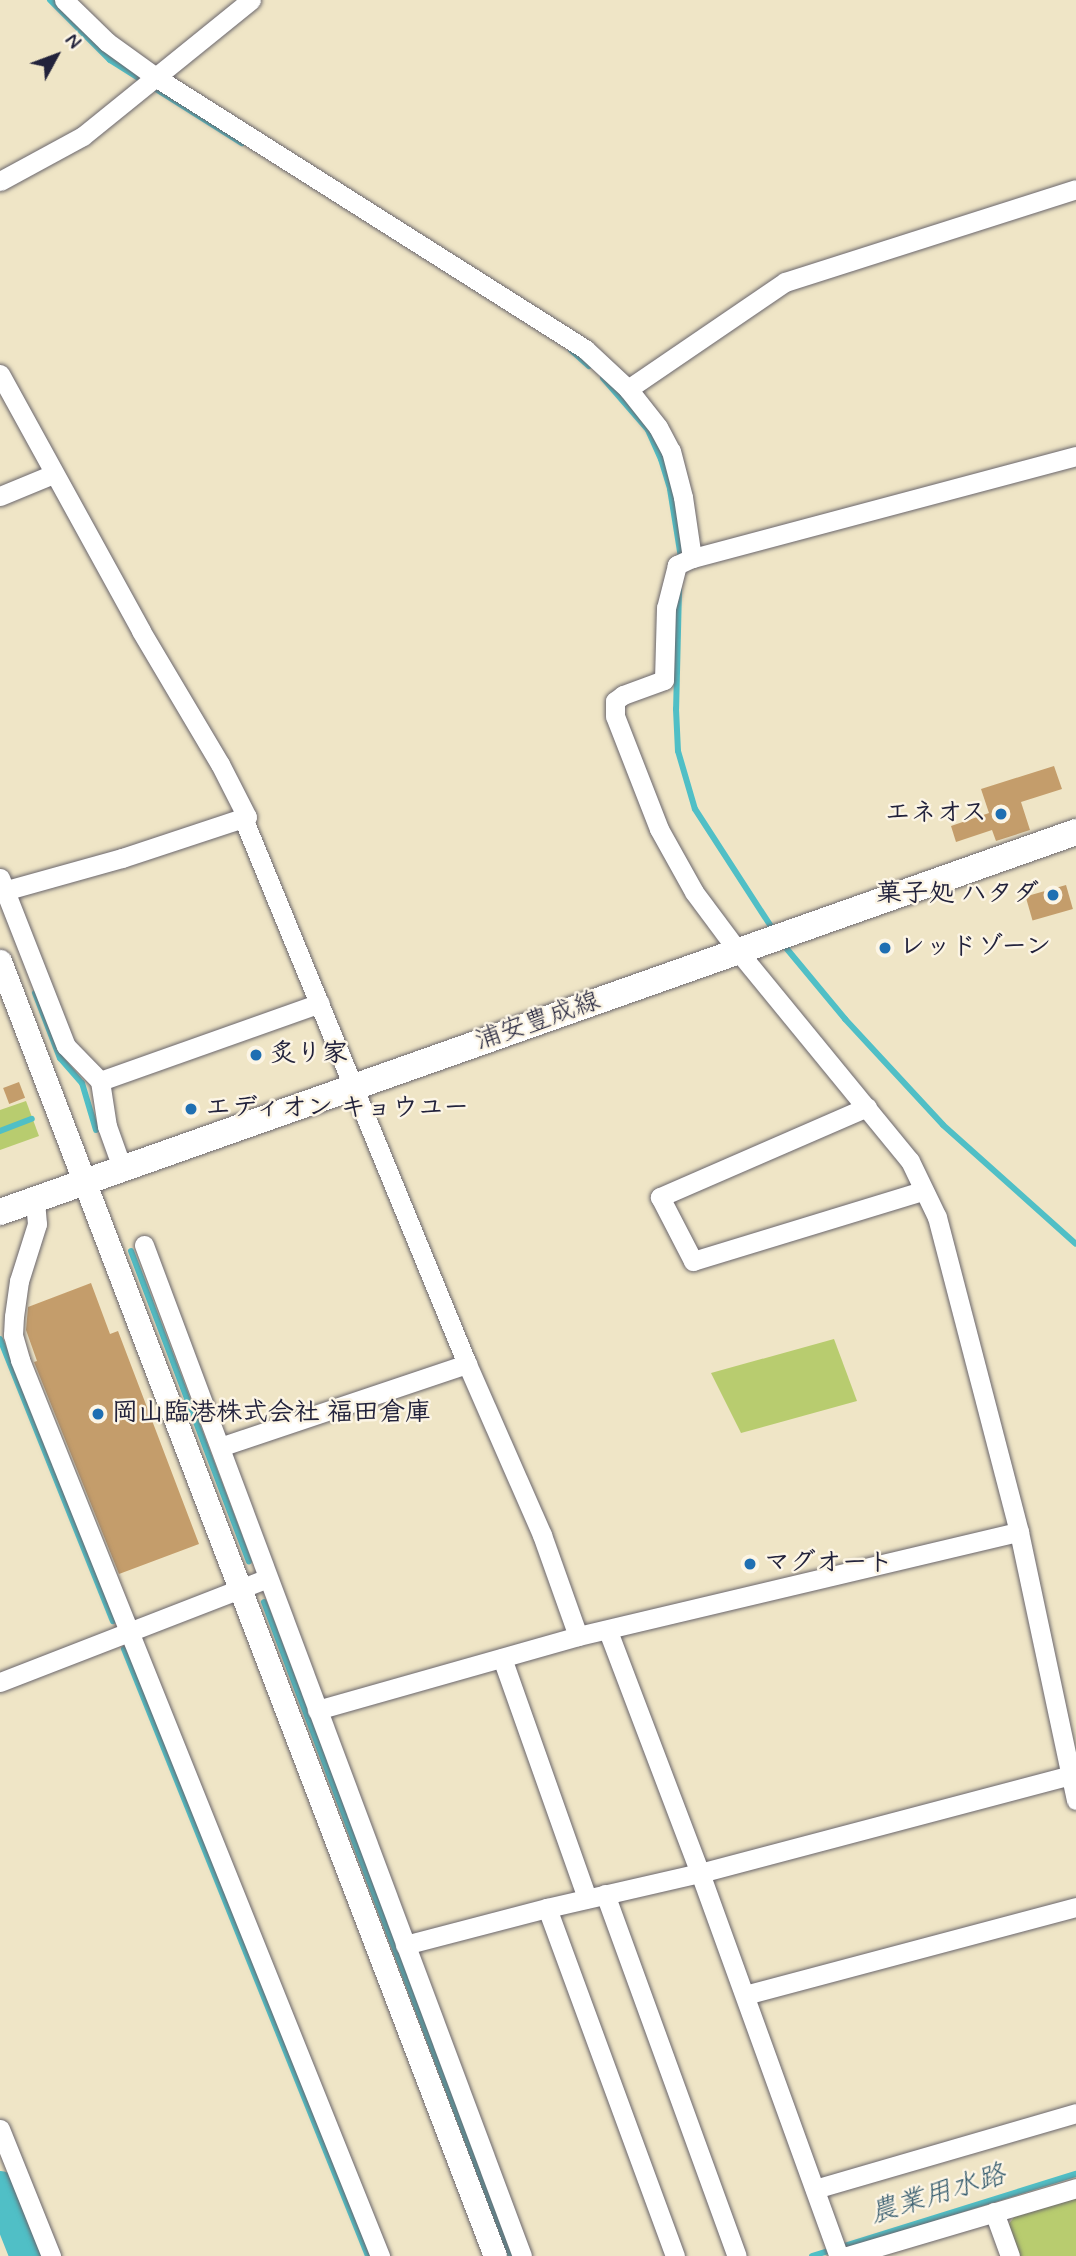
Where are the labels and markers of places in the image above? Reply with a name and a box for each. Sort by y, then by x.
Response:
place label: エネオス [883,798,987,830]
marker: エネオス [993,806,1009,822]
place label: 菓子処 ハタダ [876,879,1039,911]
marker: 菓子処 ハタダ [1045,887,1061,903]
place label: レッドゾーン [899,932,1053,964]
marker: レッドゾーン [877,940,893,956]
place label: 炙り家 [270,1039,348,1071]
marker: 炙り家 [248,1047,264,1063]
place label: エディオン キョウユー [205,1093,471,1125]
marker: エディオン キョウユー [183,1101,199,1117]
place label: 岡山臨港株式会社 福田倉庫 [112,1398,431,1430]
marker: 岡山臨港株式会社 福田倉庫 [90,1406,106,1422]
place label: マグオート [764,1548,894,1580]
marker: マグオート [742,1556,758,1572]

